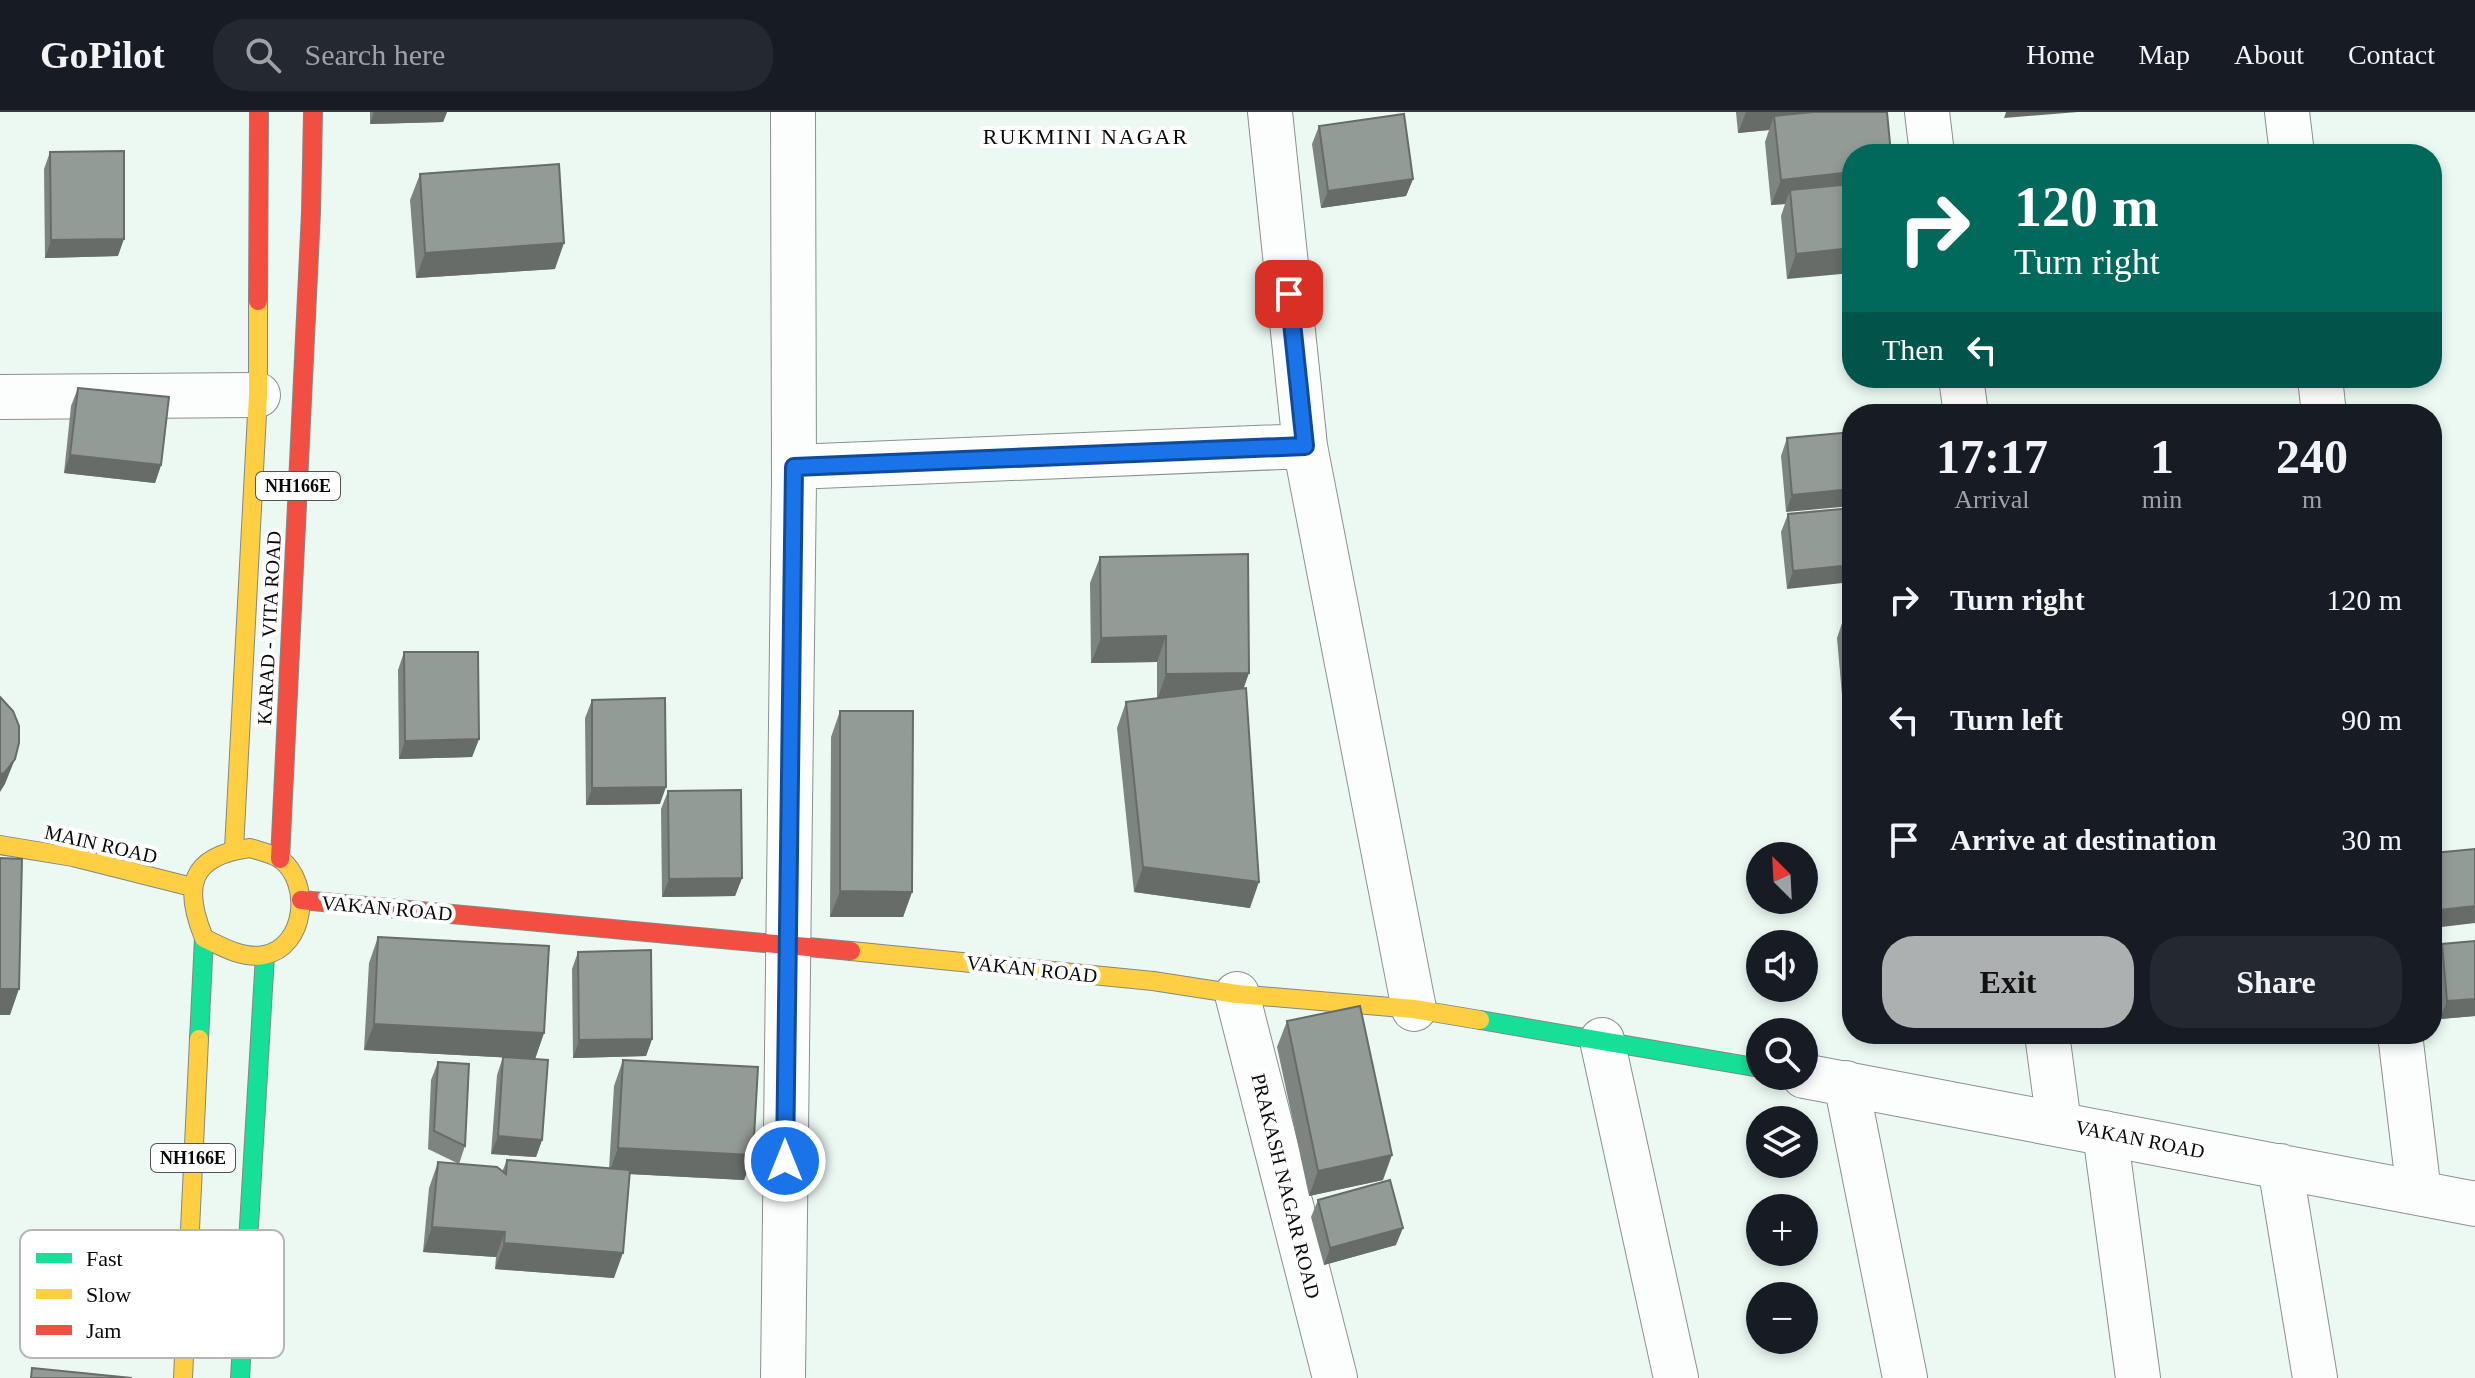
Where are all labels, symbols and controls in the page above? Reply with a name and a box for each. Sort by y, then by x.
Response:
search box [213,19,773,91]
icon: search [241,33,285,77]
text: GoPilot [40,34,165,76]
text: Search here [305,38,445,71]
text: Home [2026,39,2095,70]
text: Map [2139,39,2190,70]
text: About [2234,39,2304,70]
text: Contact [2348,39,2435,70]
district label: RUKMINI NAGAR [983,124,1189,149]
icon: right [1882,176,1986,280]
text: 120 m [2014,176,2159,238]
text: Turn right [2014,242,2160,282]
pin [1255,260,1323,328]
icon: arrive [1267,272,1311,316]
icon: left [1960,328,2004,372]
text: Then [1882,333,1944,366]
text: 17:17 [1936,430,2048,483]
text: 1 [2150,430,2174,483]
text: 240 [2276,430,2348,483]
road number: NH166E [256,472,340,500]
text: Arrival [1954,485,2029,514]
text: min [2142,485,2182,514]
text: m [2302,485,2322,514]
street label: KARAD - VITA ROAD [253,530,285,726]
icon: right [1882,578,1926,622]
text: Turn right [1950,583,2085,616]
text: 120 m [2326,583,2402,616]
icon: left [1882,698,1926,742]
text: Turn left [1950,703,2063,736]
text: 90 m [2341,703,2402,736]
icon: arrive [1882,818,1926,862]
street label: MAIN ROAD [42,820,160,868]
text: Arrive at destination [1950,823,2217,856]
text: 30 m [2341,823,2402,856]
north arrow [1746,842,1818,914]
map controls [1746,842,1818,1354]
street label: VAKAN ROAD [321,891,453,925]
button: sound [1746,930,1818,1002]
button: Exit [1882,936,2134,1028]
button: Share [2150,936,2402,1028]
street label: VAKAN ROAD [966,951,1098,987]
button: search [1746,1018,1818,1090]
street label: PRAKASH NAGAR ROAD [1247,1071,1325,1301]
button: layers [1746,1106,1818,1178]
street label: VAKAN ROAD [2073,1116,2207,1162]
position arrow [743,1119,827,1203]
road number: NH166E [151,1144,235,1172]
button: + [1746,1194,1818,1266]
legend [20,1230,284,1358]
text: Fast [86,1246,123,1271]
text: Slow [86,1282,131,1307]
button: − [1746,1282,1818,1354]
text: Jam [86,1318,121,1343]

